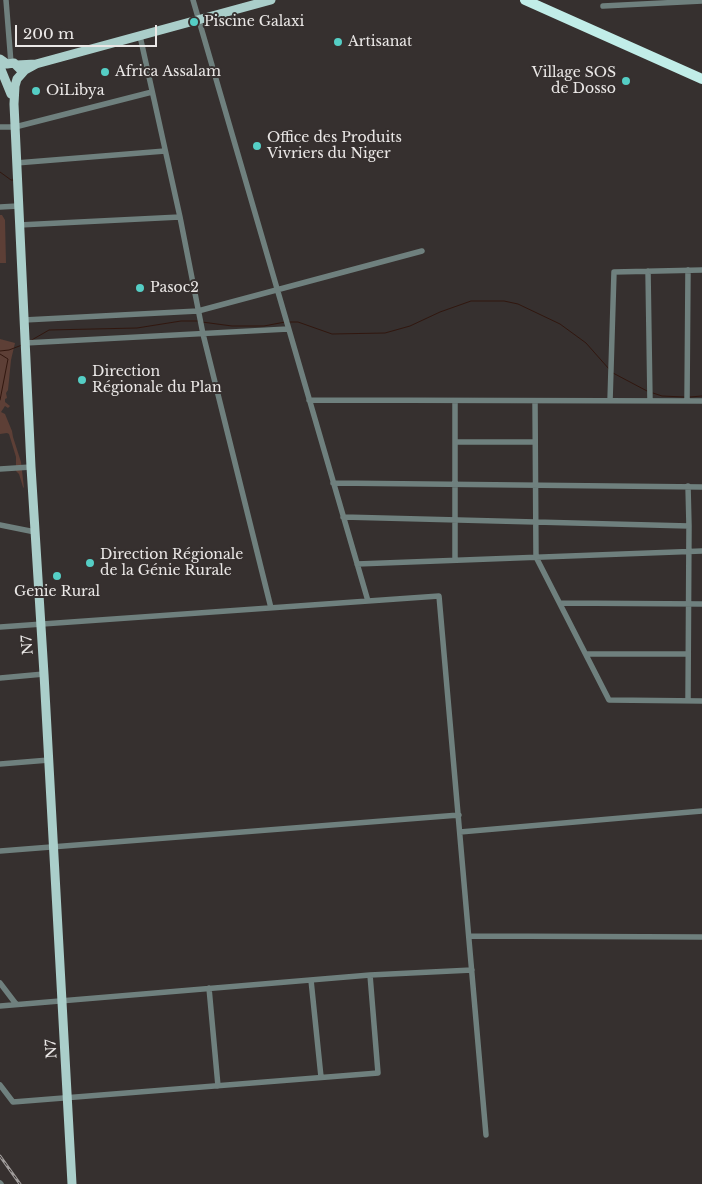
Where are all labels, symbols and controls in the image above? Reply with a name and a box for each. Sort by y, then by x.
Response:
place label: Piscine Galaxi [204,14,304,30]
scale bar [18,15,160,47]
marker: Piscine Galaxi [188,16,200,28]
text: 200 m [23,24,74,43]
place label: Artisanat [348,34,412,50]
marker: Artisanat [332,36,344,48]
place label: Africa Assalam [115,64,221,80]
place label: Village SOS de Dosso [532,65,616,98]
marker: Africa Assalam [99,66,111,78]
marker: Village SOS de Dosso [620,75,632,87]
place label: OiLibya [46,83,104,99]
marker: OiLibya [30,85,42,97]
place label: Office des Produits Vivriers du Niger [267,130,402,162]
marker: Office des Produits Vivriers du Niger [251,140,263,152]
place label: Pasoc2 [150,280,199,296]
marker: Pasoc2 [134,282,146,294]
place label: Direction Régionale du Plan [92,364,222,397]
marker: Direction Régionale du Plan [76,374,88,386]
place label: Direction Régionale de la Génie Rurale [100,547,243,580]
marker: Direction Régionale de la Génie Rurale [84,557,96,569]
marker: Genie Rural [51,570,63,582]
place label: Genie Rural [14,584,100,600]
street label: N7 [19,634,37,656]
street label: N7 [43,1039,61,1059]

